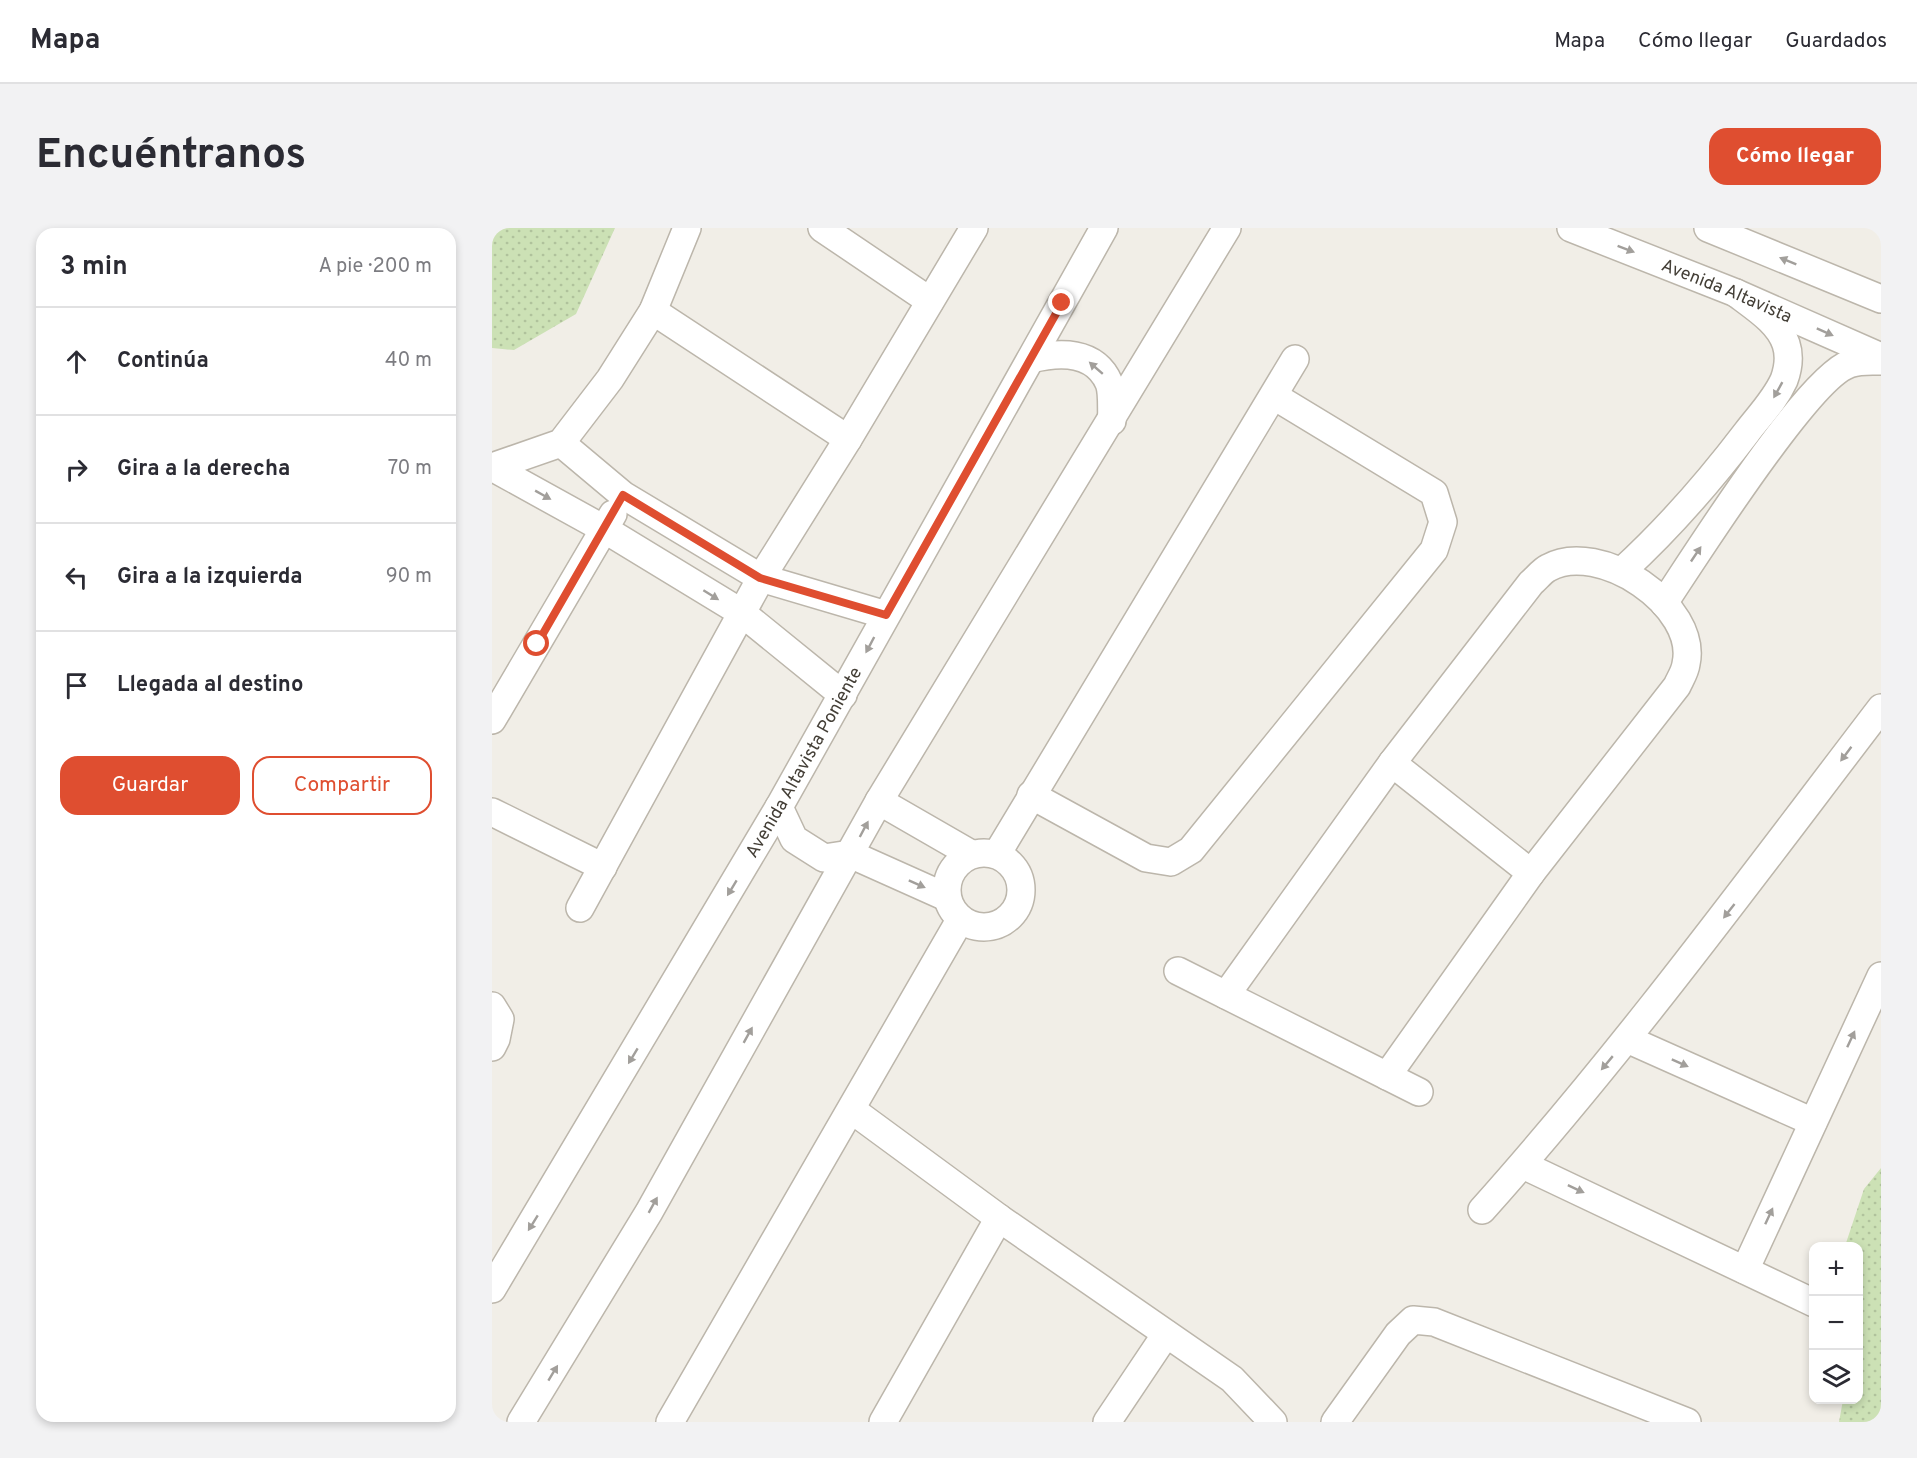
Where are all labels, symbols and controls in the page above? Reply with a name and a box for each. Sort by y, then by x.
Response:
text: Mapa [30,23,100,59]
text: Mapa [1554,28,1605,55]
text: Cómo llegar [1638,28,1752,55]
text: Guardados [1785,28,1887,55]
button: Cómo llegar [1709,128,1881,185]
text: Encuéntranos [36,130,306,183]
one-way arrow [1617,245,1635,255]
text: 3 min [60,251,128,284]
text: A pie · 200 m [319,254,432,280]
street label: Avenida Altavista [1658,255,1795,329]
one-way arrow [1779,256,1797,266]
route end [1048,289,1074,315]
one-way arrow [1817,327,1835,337]
icon: ahead [60,345,93,378]
text: Continúa [117,348,209,375]
text: 40 m [385,348,432,374]
one-way arrow [1089,362,1104,375]
one-way arrow [1773,382,1783,399]
icon: right [60,453,93,486]
text: Gira a la derecha [117,456,290,483]
text: 70 m [388,456,432,482]
one-way arrow [535,490,552,500]
one-way arrow [1690,547,1702,563]
icon: left [60,561,93,594]
text: Gira a la izquierda [117,564,303,591]
text: 90 m [386,564,432,590]
one-way arrow [703,589,719,600]
route start [523,630,549,656]
one-way arrow [865,637,875,654]
street label: Avenida Altavista Poniente [741,664,868,862]
icon: arrive [60,669,93,702]
text: Llegada al destino [117,672,303,699]
one-way arrow [1840,747,1852,762]
button: Guardar [60,756,240,815]
button: Compartir [252,756,432,815]
one-way arrow [859,820,869,837]
one-way arrow [727,880,737,897]
one-way arrow [908,880,926,889]
one-way arrow [1723,903,1735,918]
one-way arrow [743,1026,753,1043]
one-way arrow [1846,1031,1855,1048]
one-way arrow [628,1047,638,1064]
one-way arrow [1600,1055,1613,1071]
one-way arrow [1672,1058,1689,1067]
one-way arrow [1567,1185,1584,1194]
one-way arrow [647,1197,657,1214]
one-way arrow [1764,1207,1774,1225]
one-way arrow [528,1215,539,1231]
map controls [1809,1242,1863,1404]
button: + [1809,1242,1863,1296]
button: − [1809,1296,1863,1350]
button: layers [1809,1350,1863,1404]
one-way arrow [548,1364,558,1381]

